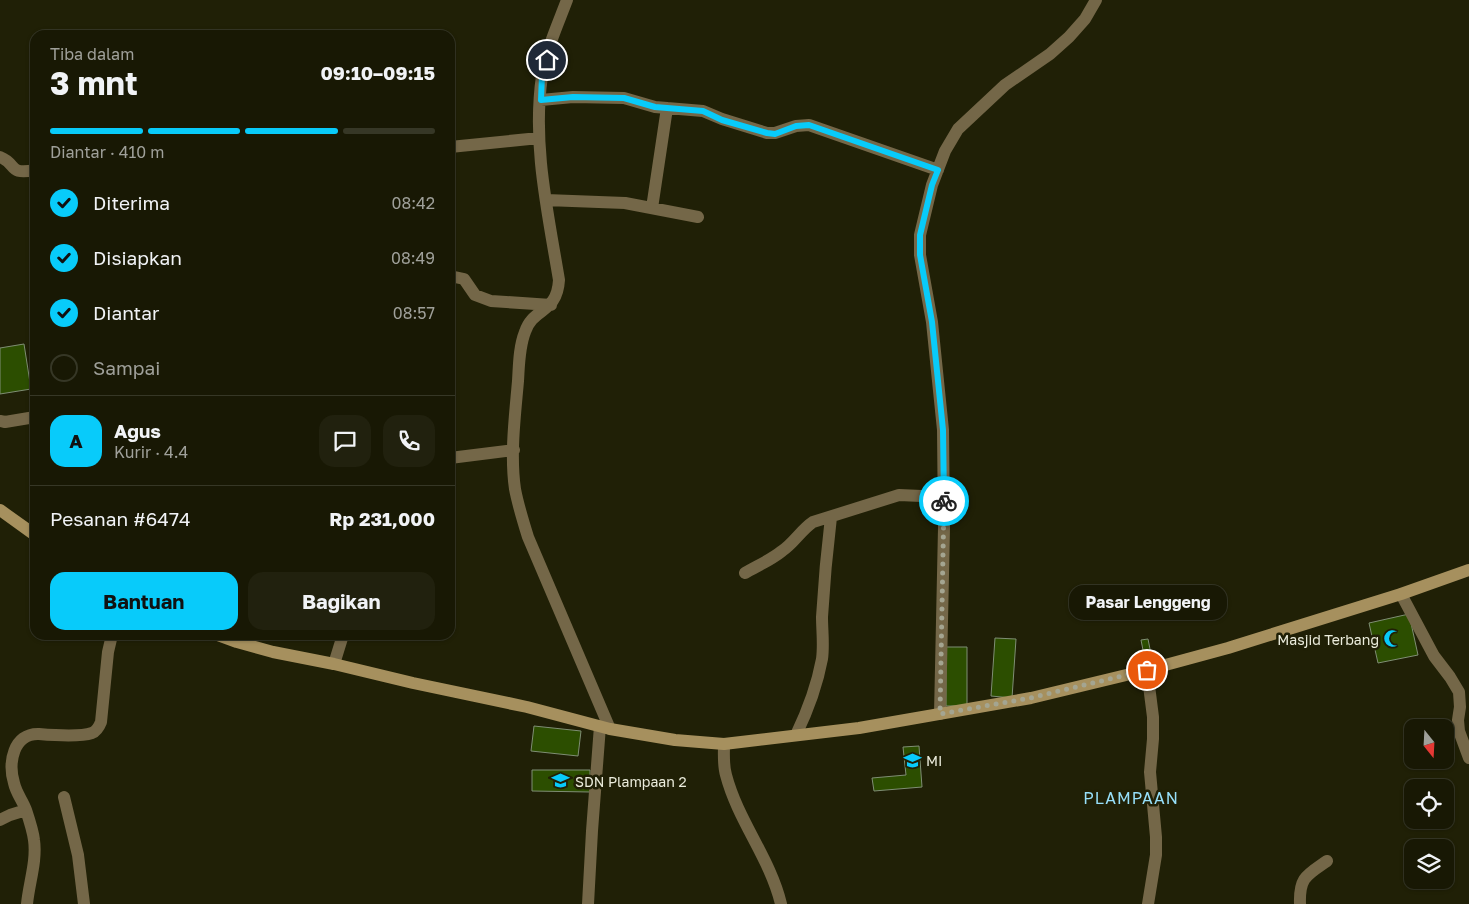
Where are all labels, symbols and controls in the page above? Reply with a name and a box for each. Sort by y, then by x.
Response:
pin [526,39,568,81]
text: Tiba dalam [50,44,134,64]
icon: home [533,46,561,74]
text: 09:10–09:15 [320,61,435,84]
text: 3 mnt [50,64,138,102]
text: Diantar · 410 m [50,142,164,162]
icon: check [50,189,78,217]
text: Diterima [93,191,170,214]
text: 08:42 [391,193,435,213]
icon: check [50,244,78,272]
text: Disiapkan [93,246,182,269]
text: 08:49 [391,248,435,268]
icon: check [50,299,78,327]
text: Diantar [93,301,159,324]
text: 08:57 [393,303,435,323]
text: Sampai [93,356,160,379]
button: chat [319,415,371,467]
button: phone [383,415,435,467]
text: Agus [114,419,161,442]
text: A [69,429,83,452]
text: Kurir · 4.4 [114,442,188,462]
courier [919,476,969,526]
icon: bike [930,487,958,515]
text: Pesanan #6474 [50,507,191,530]
text: Rp 231,000 [329,507,435,530]
button: Bantuan [50,572,238,630]
button: Bagikan [248,572,435,630]
callout: Pasar Lenggeng [1068,585,1226,620]
text: Pasar Lenggeng [1085,592,1211,612]
mosque icon: Masjid Terbang [1383,629,1403,649]
place label: Masjid Terbang [1277,631,1379,648]
pin [1126,649,1168,691]
icon: bag [1133,656,1161,684]
north arrow [1404,719,1454,769]
map controls [1404,719,1454,889]
school or university icon: MI [902,750,922,770]
place label: MI [926,752,942,769]
school or university icon: SDN Plampaan 2 [551,771,571,791]
place label: SDN Plampaan 2 [575,773,687,790]
button: locate [1404,779,1454,829]
district label: PLAMPAAN [1083,788,1179,808]
button: layers [1404,839,1454,889]

